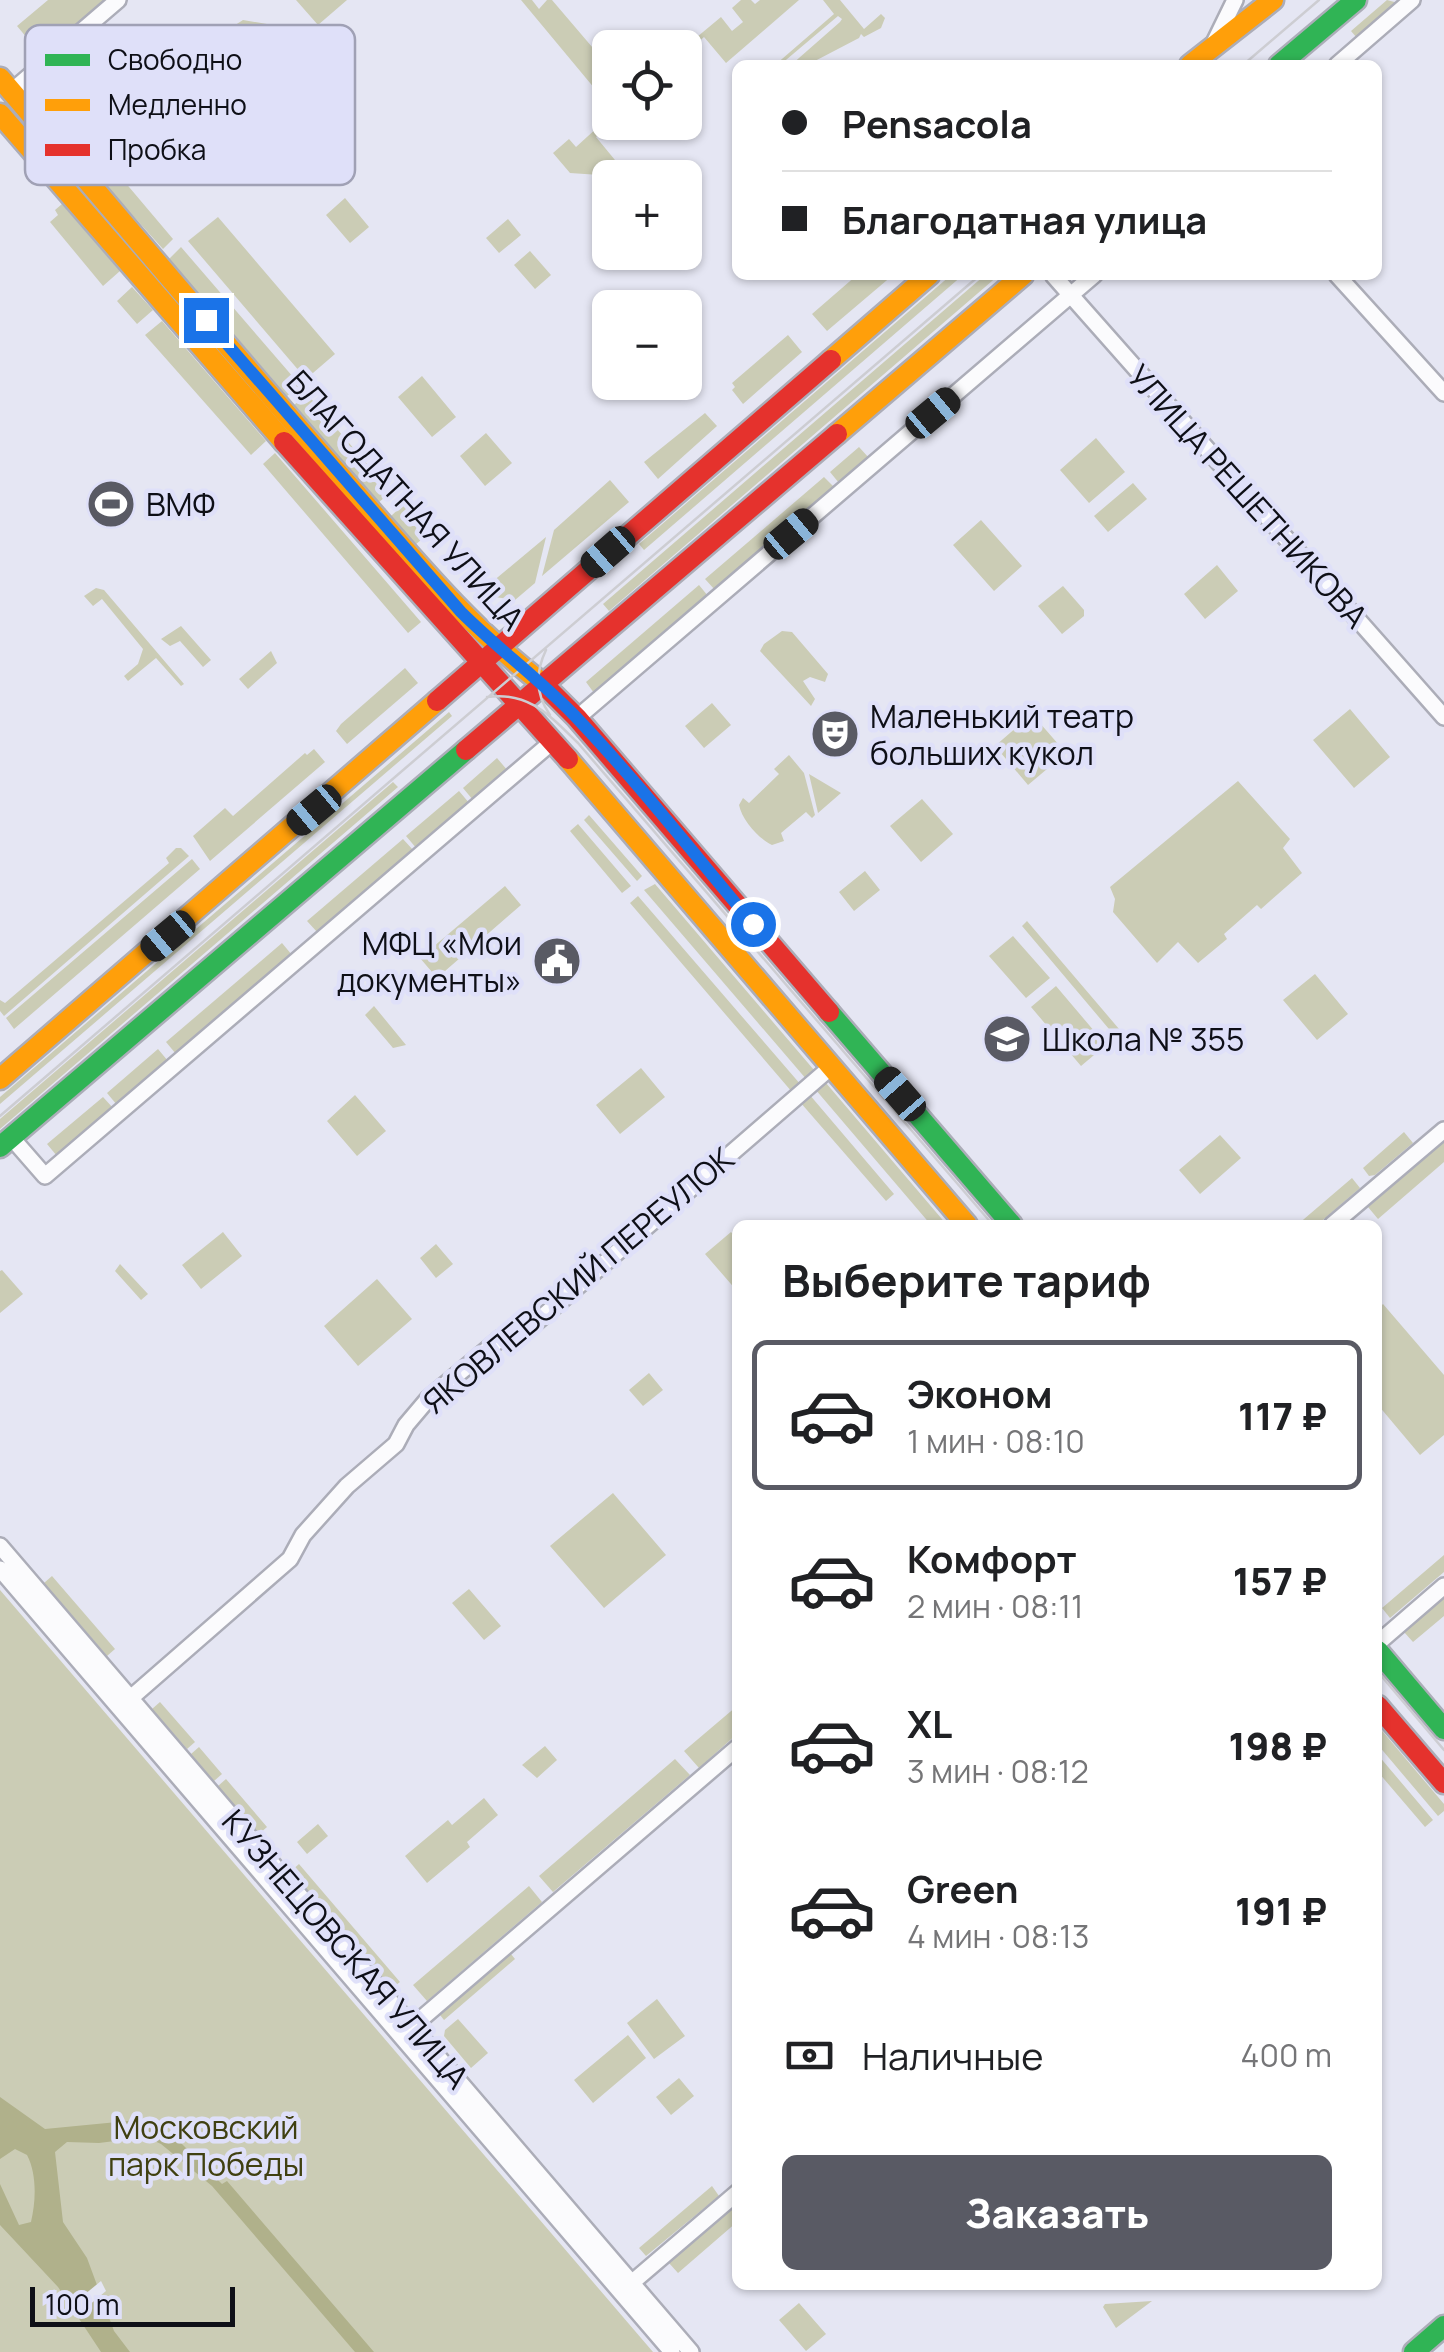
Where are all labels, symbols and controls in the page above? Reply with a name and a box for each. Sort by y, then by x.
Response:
legend [25,25,355,185]
map controls [592,30,702,400]
button: locate [592,30,702,140]
text: Свободно [108,40,242,78]
text: Медленно [108,85,247,123]
text: Pensacola [842,97,1032,149]
text: Пробка [108,130,206,168]
button: + [592,160,702,270]
text: Благодатная улица [842,193,1207,245]
button: − [592,290,702,400]
route end [184,298,229,343]
street label: УЛИЦА РЕШЕТНИКОВА [1118,355,1378,637]
street label: БЛАГОДАТНАЯ УЛИЦА [277,361,535,639]
car [900,382,966,444]
sports icon: ВМФ [85,478,137,530]
place label: ВМФ [146,482,215,526]
car [758,503,824,565]
car [576,521,640,583]
place label: Маленький театр больших кукол [870,694,1134,775]
theatre icon: Маленький театр больших кукол [809,708,861,760]
car [281,779,347,841]
route start [731,902,776,947]
car [135,905,201,967]
place label: МФЦ «Мои документы» [337,921,522,1002]
public building icon: МФЦ «Мои документы» [531,935,583,987]
school or university icon: Школа № 355 [981,1013,1033,1065]
place label: Школа № 355 [1042,1017,1245,1061]
car [869,1062,931,1126]
street label: ЯКОВЛЕВСКИЙ ПЕРЕУЛОК [413,1137,743,1423]
text: Выберите тариф [782,1249,1151,1311]
text: Эконом [907,1367,1053,1419]
icon: car [787,1370,877,1460]
text: 117 ₽ [1238,1389,1327,1441]
text: 1 мин · 08:10 [907,1419,1085,1463]
text: Комфорт [907,1532,1077,1584]
icon: car [787,1535,877,1625]
text: 157 ₽ [1233,1554,1327,1606]
text: 2 мин · 08:11 [907,1584,1084,1628]
text: XL [907,1697,952,1749]
icon: car [787,1700,877,1790]
text: 198 ₽ [1229,1719,1327,1771]
text: 3 мин · 08:12 [907,1749,1089,1793]
street label: КУЗНЕЦОВСКАЯ УЛИЦА [212,1800,480,2098]
text: Green [907,1862,1019,1914]
icon: car [787,1865,877,1955]
text: 191 ₽ [1235,1884,1327,1936]
text: 4 мин · 08:13 [907,1914,1089,1958]
icon: cash [782,2028,837,2083]
text: Наличные [862,2029,1043,2081]
text: 400 m [1241,2033,1332,2077]
park label: Московский парк Победы [108,2105,304,2186]
button: Заказать [782,2155,1332,2270]
scale bar [30,2282,235,2326]
text: 100 m [45,2285,119,2323]

